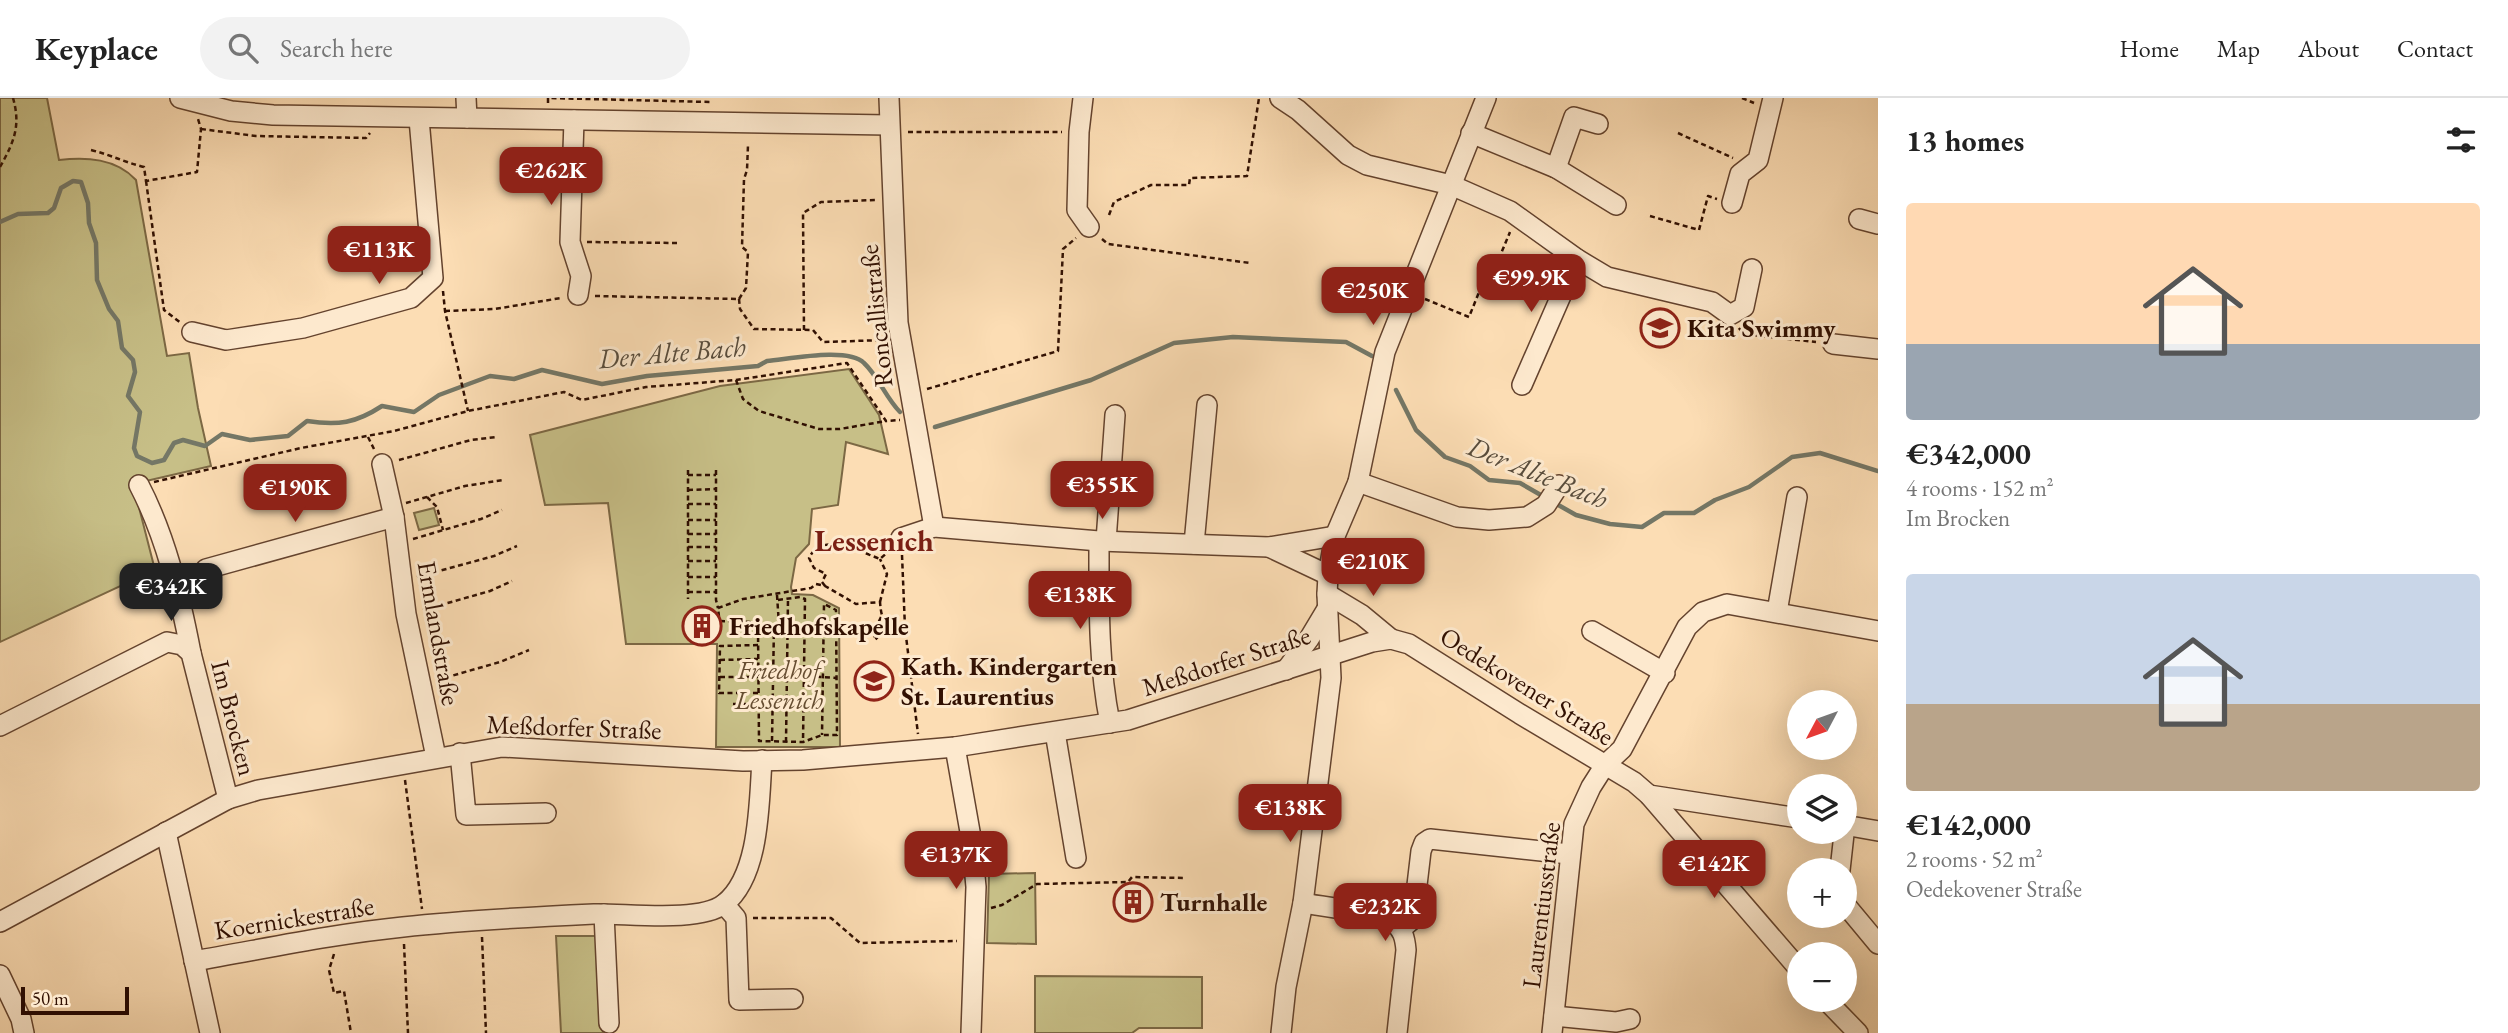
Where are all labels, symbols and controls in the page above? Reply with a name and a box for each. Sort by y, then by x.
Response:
search box [200,17,690,80]
text: Keyplace [35,27,158,70]
icon: search [224,29,262,67]
text: Search here [280,31,393,65]
text: Home [2119,33,2179,64]
text: Map [2217,33,2260,64]
text: About [2298,33,2359,64]
text: Contact [2397,33,2473,64]
text: 13 homes [1906,121,2024,160]
icon: filters [2442,121,2480,159]
pin: €262K [502,148,600,207]
text: €262K [515,155,587,185]
pin: €113K [330,226,428,286]
text: €113K [343,234,415,264]
street label: Roncallistraße [852,243,900,389]
icon: home [2130,248,2256,374]
pin: €99.9K [1474,254,1588,314]
text: €99.9K [1493,262,1569,292]
pin: €250K [1324,268,1422,327]
text: €250K [1337,275,1409,305]
school or university icon: Kita Swimmy [1639,307,1681,349]
place label: Kita Swimmy [1687,311,1836,345]
water label: Der Alte Bach [596,328,748,376]
water label: Der Alte Bach [1462,427,1614,517]
text: €342,000 [1906,434,2031,473]
pin: €355K [1053,462,1151,521]
pin: €190K [246,464,344,524]
text: €355K [1066,469,1138,499]
text: €190K [259,472,331,502]
text: 4 rooms · 152 m² [1906,473,2054,503]
text: Im Brocken [1906,503,2010,533]
district label: Lessenich [814,521,934,560]
pin: €210K [1324,538,1422,598]
text: €210K [1337,546,1409,576]
street label: Ermlandstraße [410,558,468,708]
pin: €342K [122,564,220,623]
text: €342K [135,571,207,601]
pin: €138K [1031,572,1129,631]
text: €138K [1044,579,1116,609]
building icon: Friedhofskapelle [681,605,723,647]
place label: Friedhofskapelle [729,609,909,643]
street label: Meßdorfer Straße [1137,618,1315,704]
street label: Oedekovener Straße [1434,619,1620,753]
icon: home [2130,619,2256,745]
place label: Kath. Kindergarten St. Laurentius [901,649,1118,713]
park label: Friedhof Lessenich [734,653,826,717]
street label: Im Brocken [203,657,265,779]
school or university icon: Kath. Kindergarten St. Laurentius [853,660,895,702]
north arrow [1787,690,1857,760]
map controls [1787,690,1857,1012]
street label: Meßdorfer Straße [486,707,662,747]
button: layers [1787,774,1857,844]
pin: €138K [1241,784,1339,844]
text: €138K [1254,792,1326,822]
text: €142,000 [1906,805,2031,844]
street label: Laurentiusstraße [1514,820,1568,990]
pin: €137K [907,832,1005,891]
text: €137K [920,839,992,869]
pin: €142K [1665,840,1763,900]
text: 2 rooms · 52 m² [1906,844,2043,874]
text: €142K [1678,848,1750,878]
button: + [1787,858,1857,928]
text: Oedekovener Straße [1906,874,2082,904]
building icon: Turnhalle [1112,881,1154,923]
pin: €232K [1336,884,1434,943]
place label: Turnhalle [1160,885,1267,919]
street label: Koernickestraße [212,889,376,947]
text: €232K [1349,891,1421,921]
button: − [1787,942,1857,1012]
scale bar [21,984,130,1016]
text: 50 m [32,986,69,1011]

